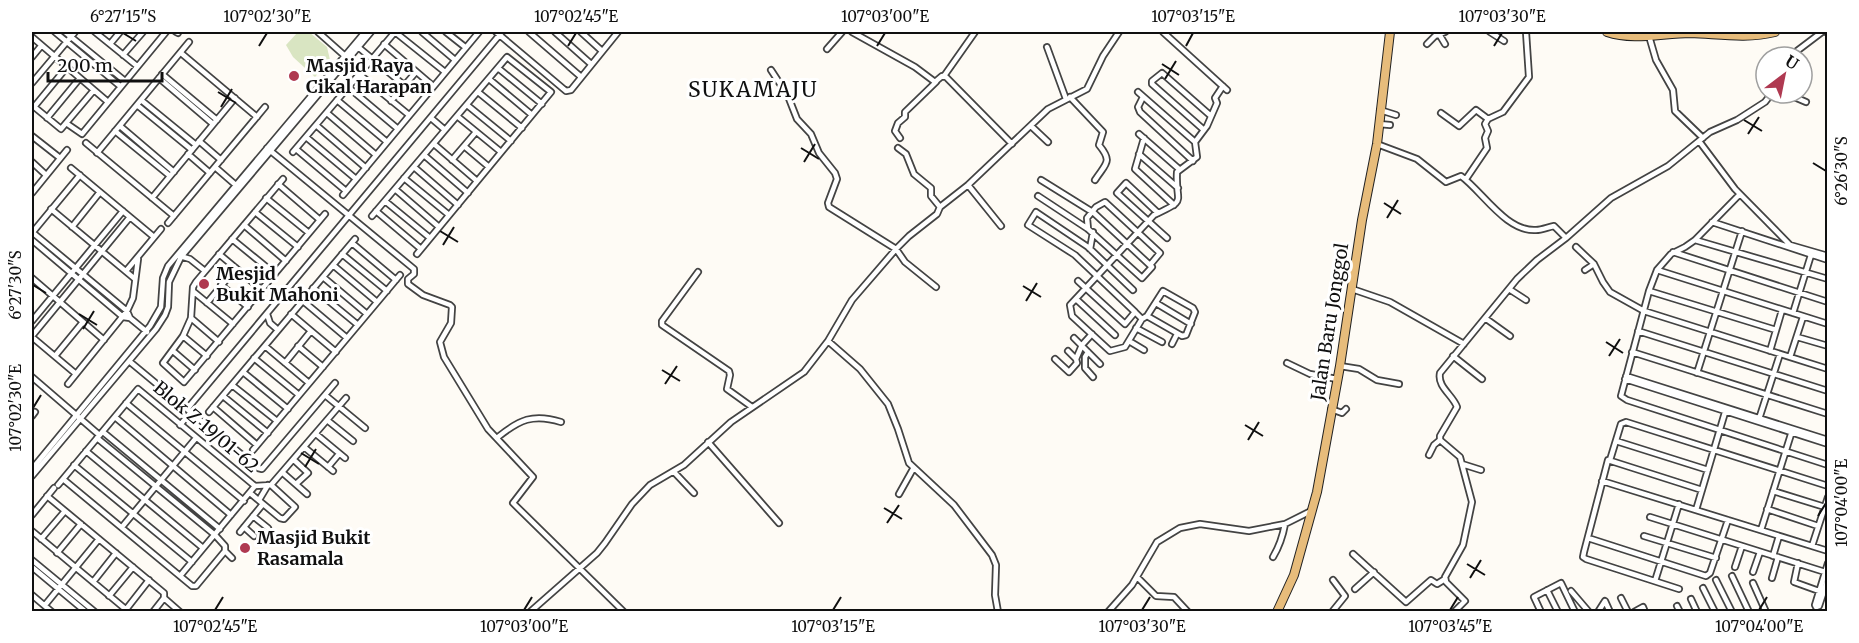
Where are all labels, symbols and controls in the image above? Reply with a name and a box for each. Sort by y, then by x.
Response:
text: 6°27'15"S [90,7,156,26]
text: 107°02'30"E [223,7,311,26]
text: 107°02'45"E [534,7,619,26]
text: 107°03'00"E [841,7,929,26]
text: 107°03'15"E [1151,7,1235,26]
text: 107°03'30"E [1459,7,1546,26]
scale bar [48,45,162,83]
north arrow [1754,45,1814,105]
text: U [1782,51,1802,74]
text: 200 m [57,54,113,77]
place label: Masjid Raya Cikal Harapan [306,54,432,98]
marker: Masjid Raya Cikal Harapan [287,69,301,83]
district label: SUKAMAJU [688,76,818,103]
text: 6°26'30"S [1832,136,1851,206]
street label: Jalan Baru Jonggol [1306,241,1353,403]
text: 6°27'30"S [6,250,25,320]
place label: Mesjid Bukit Mahoni [216,262,339,306]
marker: Mesjid Bukit Mahoni [197,277,211,291]
text: 107°02'30"E [6,364,25,452]
street label: Blok Z 19/01-62 [149,376,264,477]
text: 107°04'00"E [1832,459,1851,547]
place label: Masjid Bukit Rasamala [257,526,371,570]
marker: Masjid Bukit Rasamala [238,541,252,555]
text: 107°02'45"E [173,617,258,636]
text: 107°03'00"E [480,617,568,636]
text: 107°03'15"E [791,617,875,636]
text: 107°03'30"E [1099,617,1186,636]
text: 107°03'45"E [1408,617,1492,636]
text: 107°04'00"E [1715,617,1803,636]

